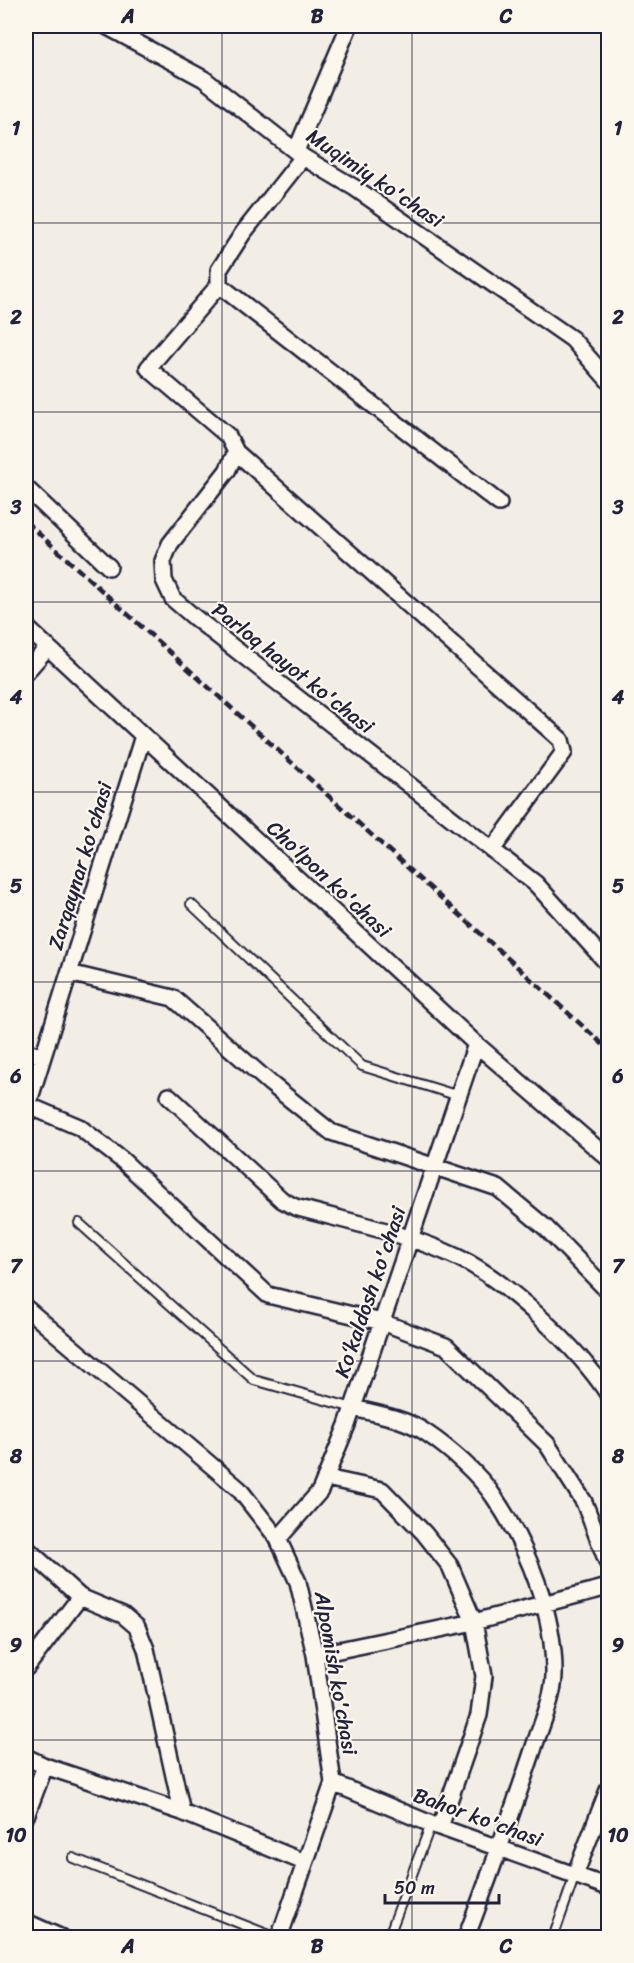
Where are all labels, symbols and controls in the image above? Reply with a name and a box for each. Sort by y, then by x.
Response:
text: A [120,0,135,34]
text: B [311,0,324,34]
text: C [499,0,513,34]
text: 1 [12,111,21,146]
text: 1 [614,111,623,146]
street label: Muqimiy ko'chasi [298,118,453,239]
text: 2 [9,300,22,335]
text: 2 [611,300,624,335]
text: 3 [10,490,22,525]
text: 3 [612,490,624,525]
street label: Parloq hayot ko'chasi [203,592,384,745]
text: 4 [9,680,23,715]
text: 4 [611,680,625,715]
street label: Zarqaynar ko'chasi [36,776,124,955]
street label: Cho‘lpon ko'chasi [257,810,402,948]
text: 5 [10,869,22,904]
text: 5 [612,869,624,904]
text: 6 [9,1059,22,1094]
text: 6 [611,1059,624,1094]
street label: Ko‘kaldosh ko'chasi [323,1200,418,1383]
text: 7 [10,1249,23,1284]
text: 7 [612,1249,625,1284]
text: 8 [9,1439,23,1474]
text: 8 [611,1439,625,1474]
street label: Alpomish ko'chasi [303,1587,369,1759]
text: 9 [10,1628,22,1663]
text: 9 [612,1628,624,1663]
street label: Bahor ko'chasi [408,1776,549,1858]
text: 10 [5,1818,27,1853]
text: 10 [607,1818,629,1853]
scale bar [385,1867,499,1905]
text: 50 m [394,1872,435,1904]
text: A [120,1929,135,1963]
text: B [311,1929,324,1963]
text: C [499,1929,513,1963]

